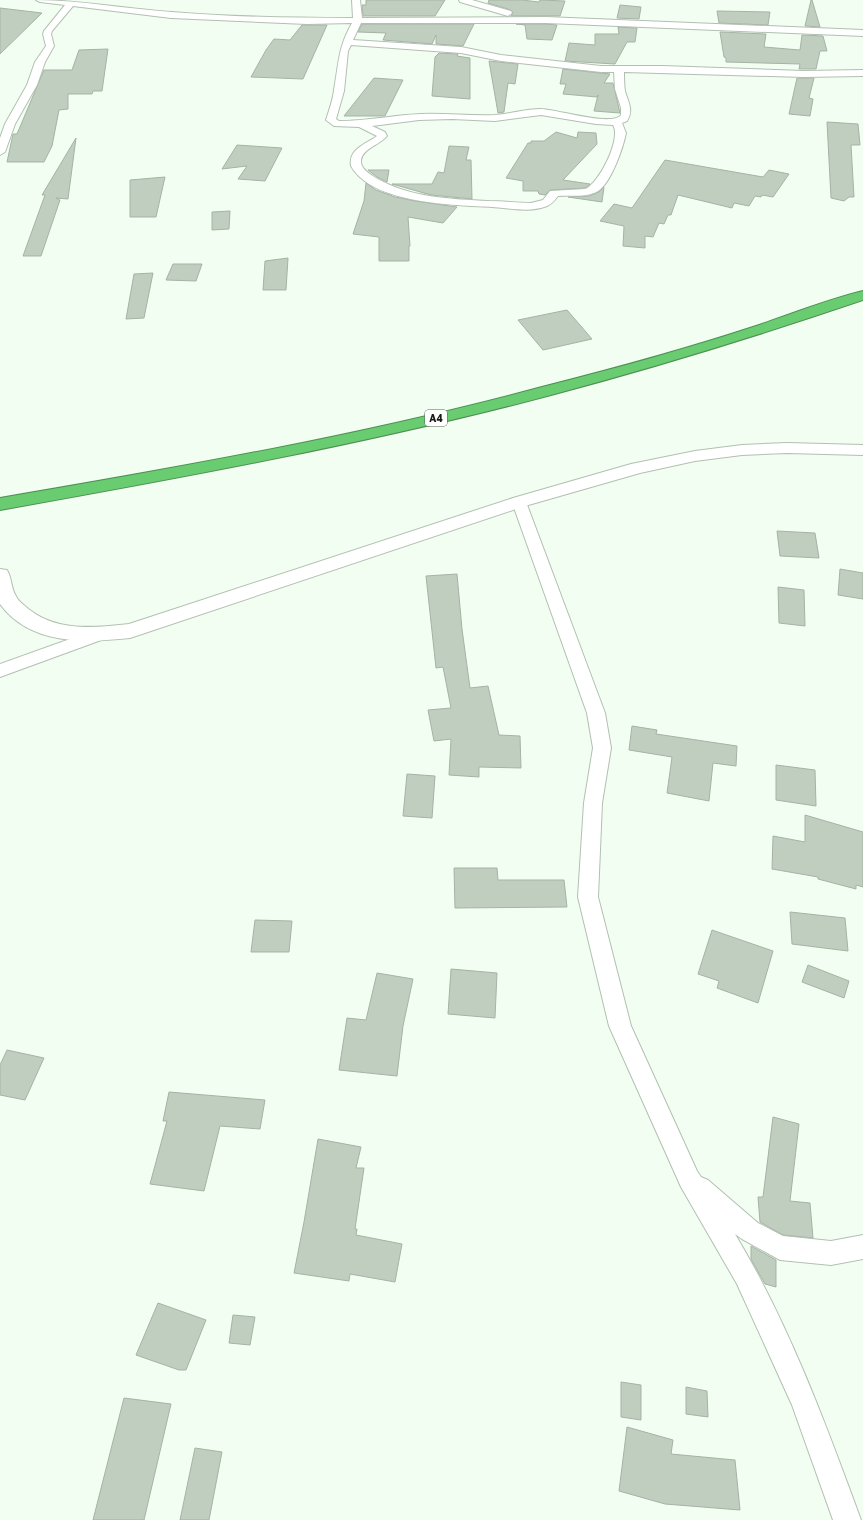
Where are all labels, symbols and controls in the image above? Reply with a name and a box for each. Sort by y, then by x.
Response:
road number: A4 [425,410,447,426]

